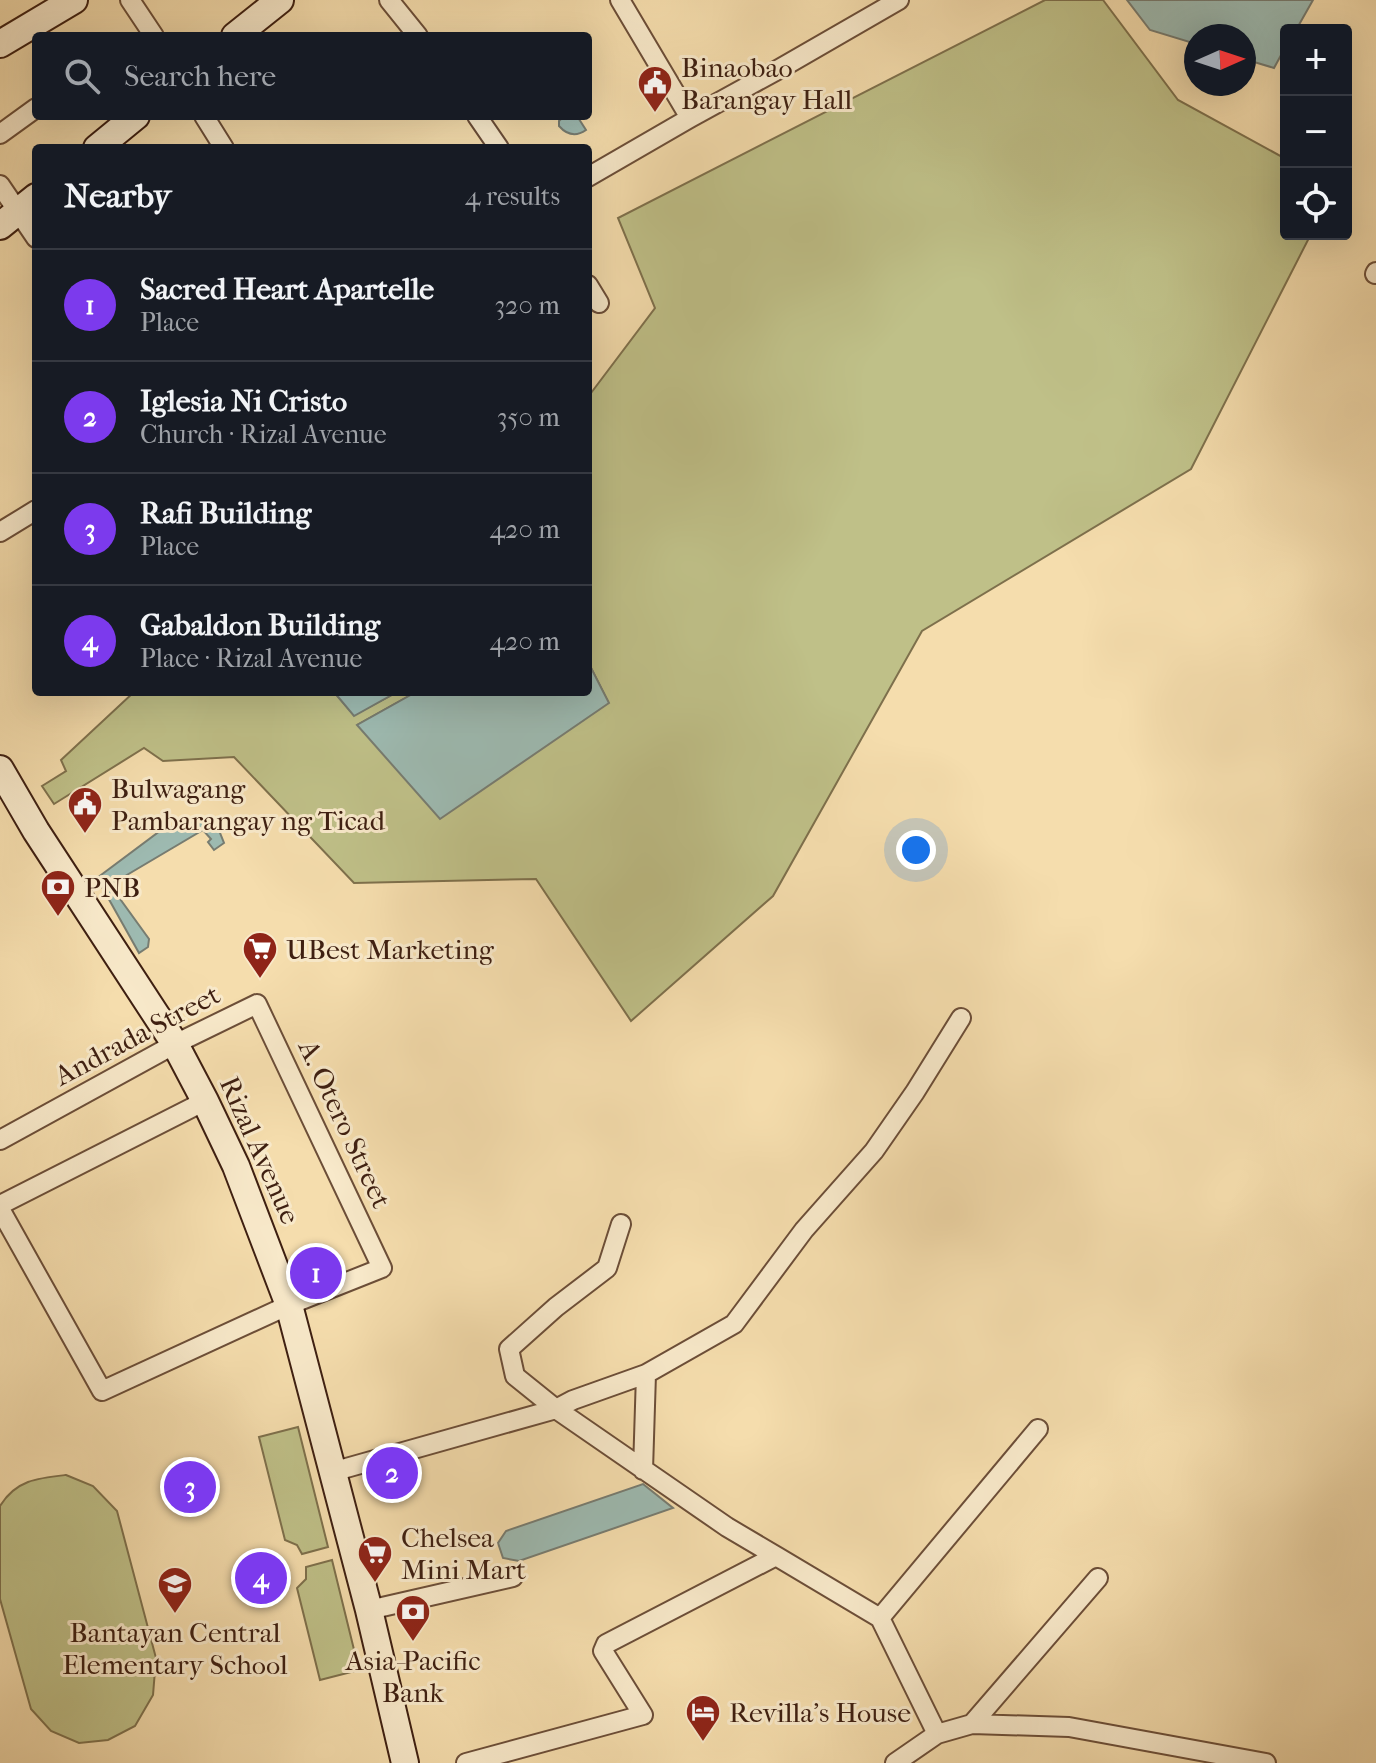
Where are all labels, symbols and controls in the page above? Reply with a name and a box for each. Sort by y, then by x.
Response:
north arrow [1184,24,1256,96]
map controls [1280,24,1352,240]
button: + [1280,24,1352,96]
search box [32,32,592,120]
place label: Binaobao Barangay Hall [681,51,852,116]
icon: search [60,54,104,98]
text: Search here [124,59,276,94]
public building icon: Binaobao Barangay Hall [636,64,674,114]
button: − [1280,96,1352,168]
button: locate [1280,168,1352,240]
text: Nearby [64,176,171,216]
text: 4 results [465,181,560,212]
text: Sacred Heart Apartelle [140,272,434,307]
text: 1 [85,290,95,321]
text: 320 m [494,290,560,321]
text: Place [140,307,199,338]
text: Iglesia Ni Cristo [140,384,347,419]
text: 2 [83,402,97,433]
text: 350 m [497,402,560,433]
text: Church · Rizal Avenue [140,419,387,450]
text: Rafi Building [140,496,311,531]
text: 3 [85,514,95,545]
text: 420 m [490,514,560,545]
text: Place [140,531,199,562]
text: Gabaldon Building [140,608,380,643]
text: 4 [82,626,98,657]
text: 420 m [490,626,560,657]
text: Place · Rizal Avenue [140,643,362,674]
place label: Bulwagang Pambarangay ng Ticad [111,772,386,837]
public building icon: Bulwagang Pambarangay ng Ticad [66,785,104,835]
your location [896,830,936,870]
bank icon: PNB [39,868,77,918]
place label: PNB [84,871,140,904]
supermarket icon: UBest Marketing [241,930,279,980]
place label: UBest Marketing [286,933,495,966]
street label: Andrada Street [48,978,225,1093]
street label: A. Otero Street [291,1034,398,1213]
street label: Rizal Avenue [213,1071,307,1229]
pin: 1 [290,1243,342,1303]
pin: 2 [366,1443,418,1503]
pin: 3 [164,1457,216,1517]
place label: Chelsea Mini Mart [401,1521,526,1586]
supermarket icon: Chelsea Mini Mart [356,1534,394,1584]
pin: 4 [235,1548,287,1608]
school or university icon: Bantayan Central Elementary School [156,1565,194,1615]
bank icon: Asia-Pacific Bank [394,1593,432,1643]
place label: Bantayan Central Elementary School [62,1616,288,1681]
place label: Asia-Pacific Bank [344,1644,481,1709]
hotel icon: Revilla's House [684,1693,722,1743]
place label: Revilla's House [729,1696,911,1729]

